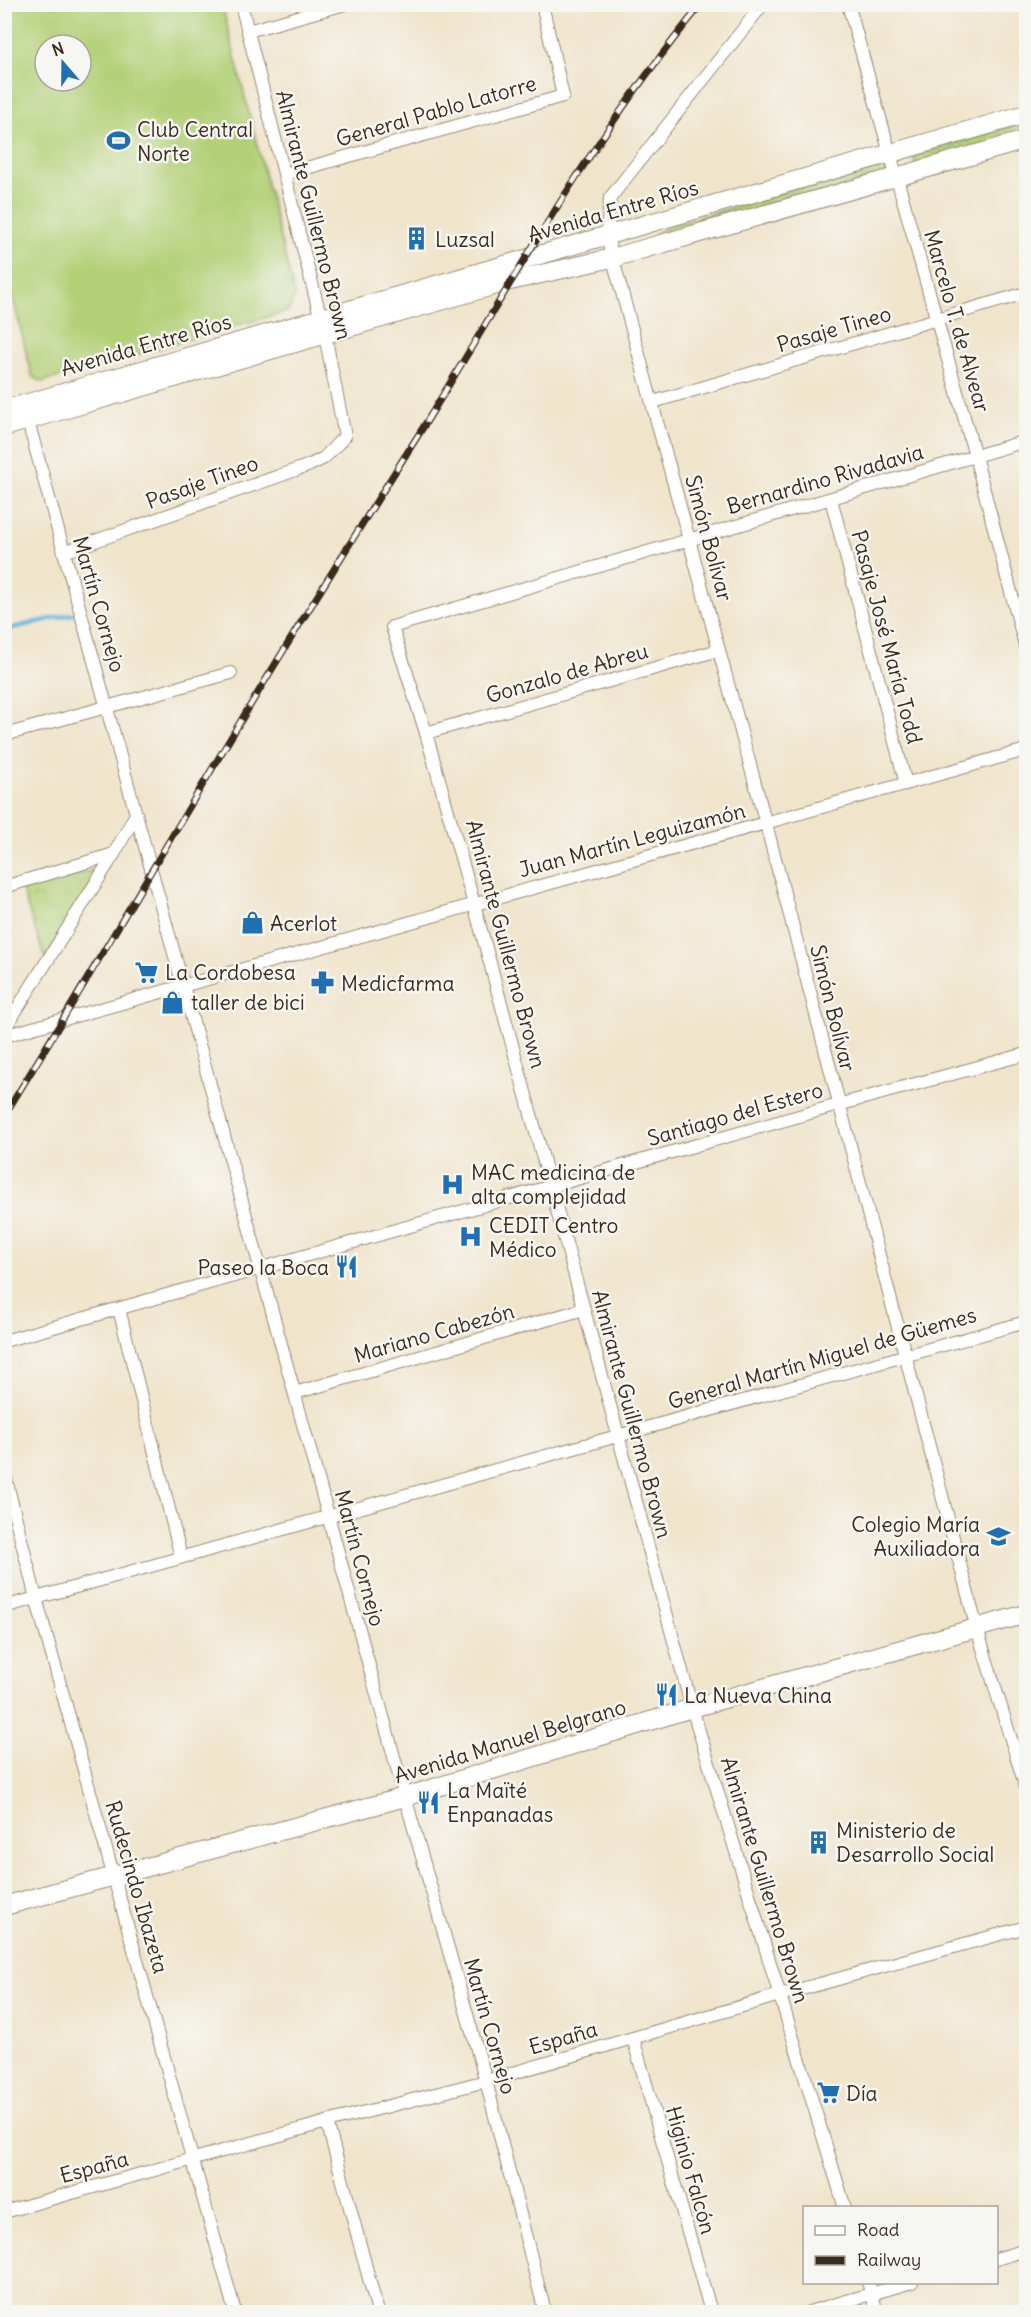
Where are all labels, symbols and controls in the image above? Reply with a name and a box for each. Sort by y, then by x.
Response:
north arrow [33,33,93,93]
text: N [49,38,66,60]
street label: General Pablo Latorre [333,69,539,153]
street label: Almirante Guillermo Brown [270,88,358,342]
place label: Club Central Norte [137,116,253,167]
sports icon: Club Central Norte [106,128,132,154]
street label: Avenida Entre Ríos [525,174,701,248]
building icon: Luzsal [404,226,430,252]
place label: Luzsal [435,226,495,253]
street label: Marcelo T. de Alvear [918,227,996,416]
street label: Pasaje Tineo [774,300,894,358]
street label: Avenida Entre Ríos [58,308,234,382]
street label: Bernardino Rivadavia [724,438,926,520]
street label: Pasaje Tineo [142,449,262,515]
street label: Simón Bolívar [679,472,739,604]
street label: Pasaje José María Todd [845,527,929,747]
street label: Martín Cornejo [67,533,131,675]
street label: Gonzalo de Abreu [483,637,651,709]
street label: Juan Martín Leguizamón [516,797,748,883]
street label: Almirante Guillermo Brown [460,817,552,1071]
shop icon: Acerlot [239,910,265,936]
place label: Acerlot [270,910,337,937]
street label: Simón Bolívar [804,942,862,1074]
supermarket icon: La Cordobesa [134,959,160,985]
place label: La Cordobesa [165,959,296,986]
pharmacy icon: Medicfarma [310,970,336,996]
place label: Medicfarma [341,970,454,997]
shop icon: taller de bici [160,989,186,1015]
place label: taller de bici [191,989,305,1016]
street label: Santiago del Estero [644,1076,826,1152]
place label: MAC medicina de alta complejidad [471,1159,635,1210]
hospital icon: MAC medicina de alta complejidad [440,1171,466,1197]
place label: CEDIT Centro Médico [489,1212,618,1263]
hospital icon: CEDIT Centro Médico [458,1224,484,1250]
place label: Paseo la Boca [197,1254,329,1281]
restaurant icon: Paseo la Boca [334,1254,360,1280]
street label: Almirante Guillermo Brown [586,1287,678,1541]
street label: Mariano Cabezón [351,1297,517,1369]
street label: General Martín Miguel de Güemes [665,1301,979,1415]
street label: Martín Cornejo [329,1487,391,1629]
place label: Colegio María Auxiliadora [851,1511,980,1562]
school or university icon: Colegio María Auxiliadora [985,1523,1011,1549]
restaurant icon: La Nueva China [653,1682,679,1708]
place label: La Nueva China [684,1682,832,1709]
street label: Avenida Manuel Belgrano [391,1693,629,1789]
street label: Almirante Guillermo Brown [715,1754,815,2006]
place label: La Maïté Enpanadas [447,1777,553,1828]
restaurant icon: La Maïté Enpanadas [416,1789,442,1815]
street label: Rudecindo Ibazeta [99,1798,175,1976]
place label: Ministerio de Desarrollo Social [836,1817,994,1868]
building icon: Ministerio de Desarrollo Social [805,1829,831,1855]
street label: Martín Cornejo [458,1955,522,2097]
street label: España [526,2015,600,2061]
supermarket icon: Día [815,2080,841,2106]
place label: Día [846,2080,878,2107]
street label: Higinio Falcón [660,2103,722,2237]
street label: España [57,2145,131,2189]
legend [803,2206,998,2284]
text: Road [857,2218,900,2241]
text: Railway [857,2248,921,2271]

